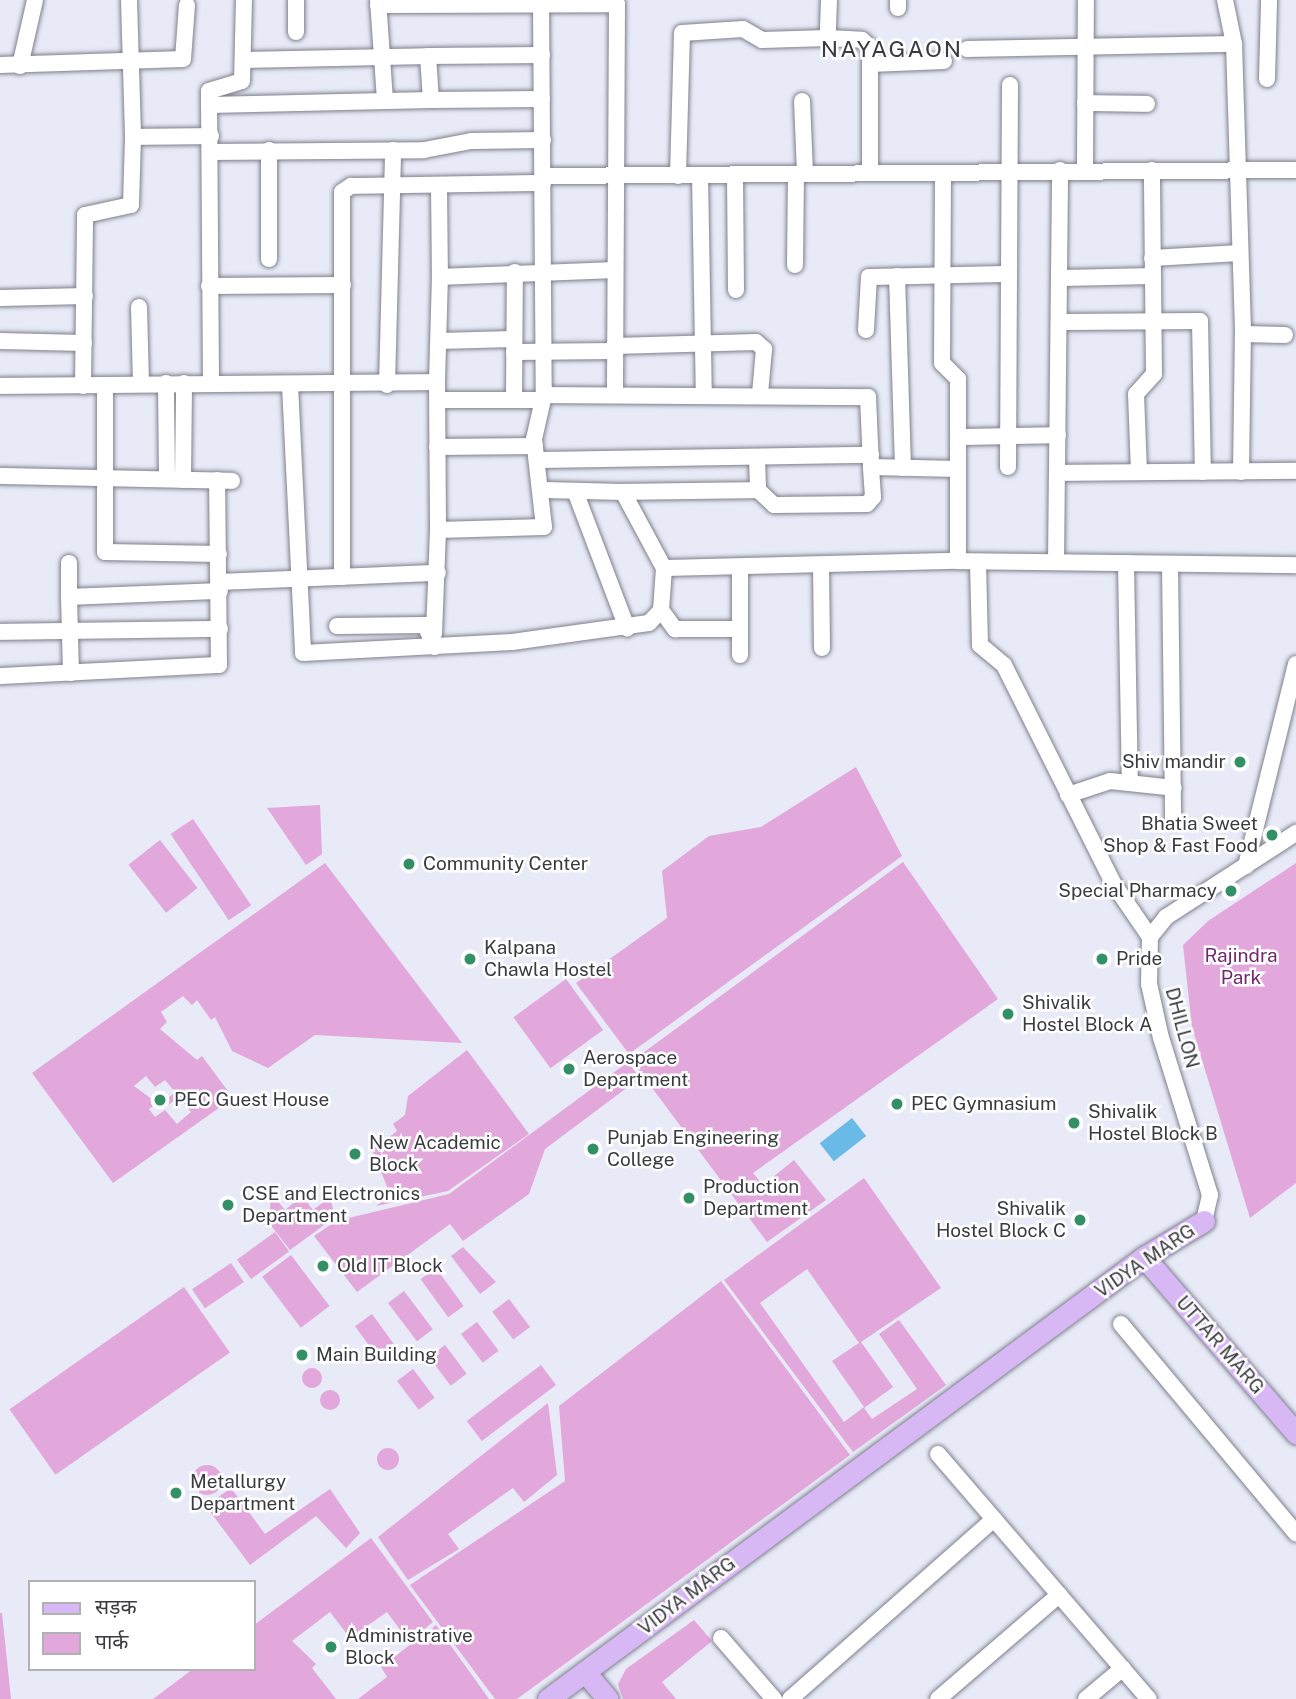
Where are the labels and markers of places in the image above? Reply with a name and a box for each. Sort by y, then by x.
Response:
place label: Shiv mandir [1122,751,1226,773]
marker: Shiv mandir [1232,754,1248,770]
place label: Bhatia Sweet Shop & Fast Food [1103,813,1258,857]
marker: Bhatia Sweet Shop & Fast Food [1264,827,1280,843]
place label: Community Center [423,853,588,875]
marker: Community Center [401,856,417,872]
place label: Special Pharmacy [1058,880,1217,902]
marker: Special Pharmacy [1223,883,1239,899]
place label: Kalpana Chawla Hostel [484,937,612,981]
place label: Pride [1116,948,1162,970]
marker: Kalpana Chawla Hostel [462,951,478,967]
marker: Pride [1094,951,1110,967]
place label: Shivalik Hostel Block A [1022,992,1153,1036]
marker: Shivalik Hostel Block A [1000,1006,1016,1022]
place label: Aerospace Department [583,1047,688,1091]
marker: Aerospace Department [561,1061,577,1077]
place label: PEC Guest House [174,1089,329,1111]
marker: PEC Guest House [152,1092,168,1108]
place label: PEC Gymnasium [911,1093,1056,1115]
marker: PEC Gymnasium [889,1096,905,1112]
place label: Shivalik Hostel Block B [1088,1101,1218,1145]
marker: Shivalik Hostel Block B [1066,1115,1082,1131]
place label: Punjab Engineering College [607,1127,779,1171]
place label: New Academic Block [369,1132,501,1176]
marker: Punjab Engineering College [585,1141,601,1157]
marker: New Academic Block [347,1146,363,1162]
place label: Production Department [703,1176,808,1220]
place label: CSE and Electronics Department [242,1183,420,1227]
marker: Production Department [681,1190,697,1206]
marker: CSE and Electronics Department [220,1197,236,1213]
place label: Shivalik Hostel Block C [936,1198,1066,1242]
marker: Shivalik Hostel Block C [1072,1212,1088,1228]
place label: Old IT Block [337,1255,443,1277]
marker: Old IT Block [315,1258,331,1274]
place label: Main Building [316,1344,437,1366]
marker: Main Building [294,1347,310,1363]
place label: Metallurgy Department [190,1471,295,1515]
marker: Metallurgy Department [168,1485,184,1501]
place label: Administrative Block [345,1625,473,1669]
marker: Administrative Block [323,1639,339,1655]

